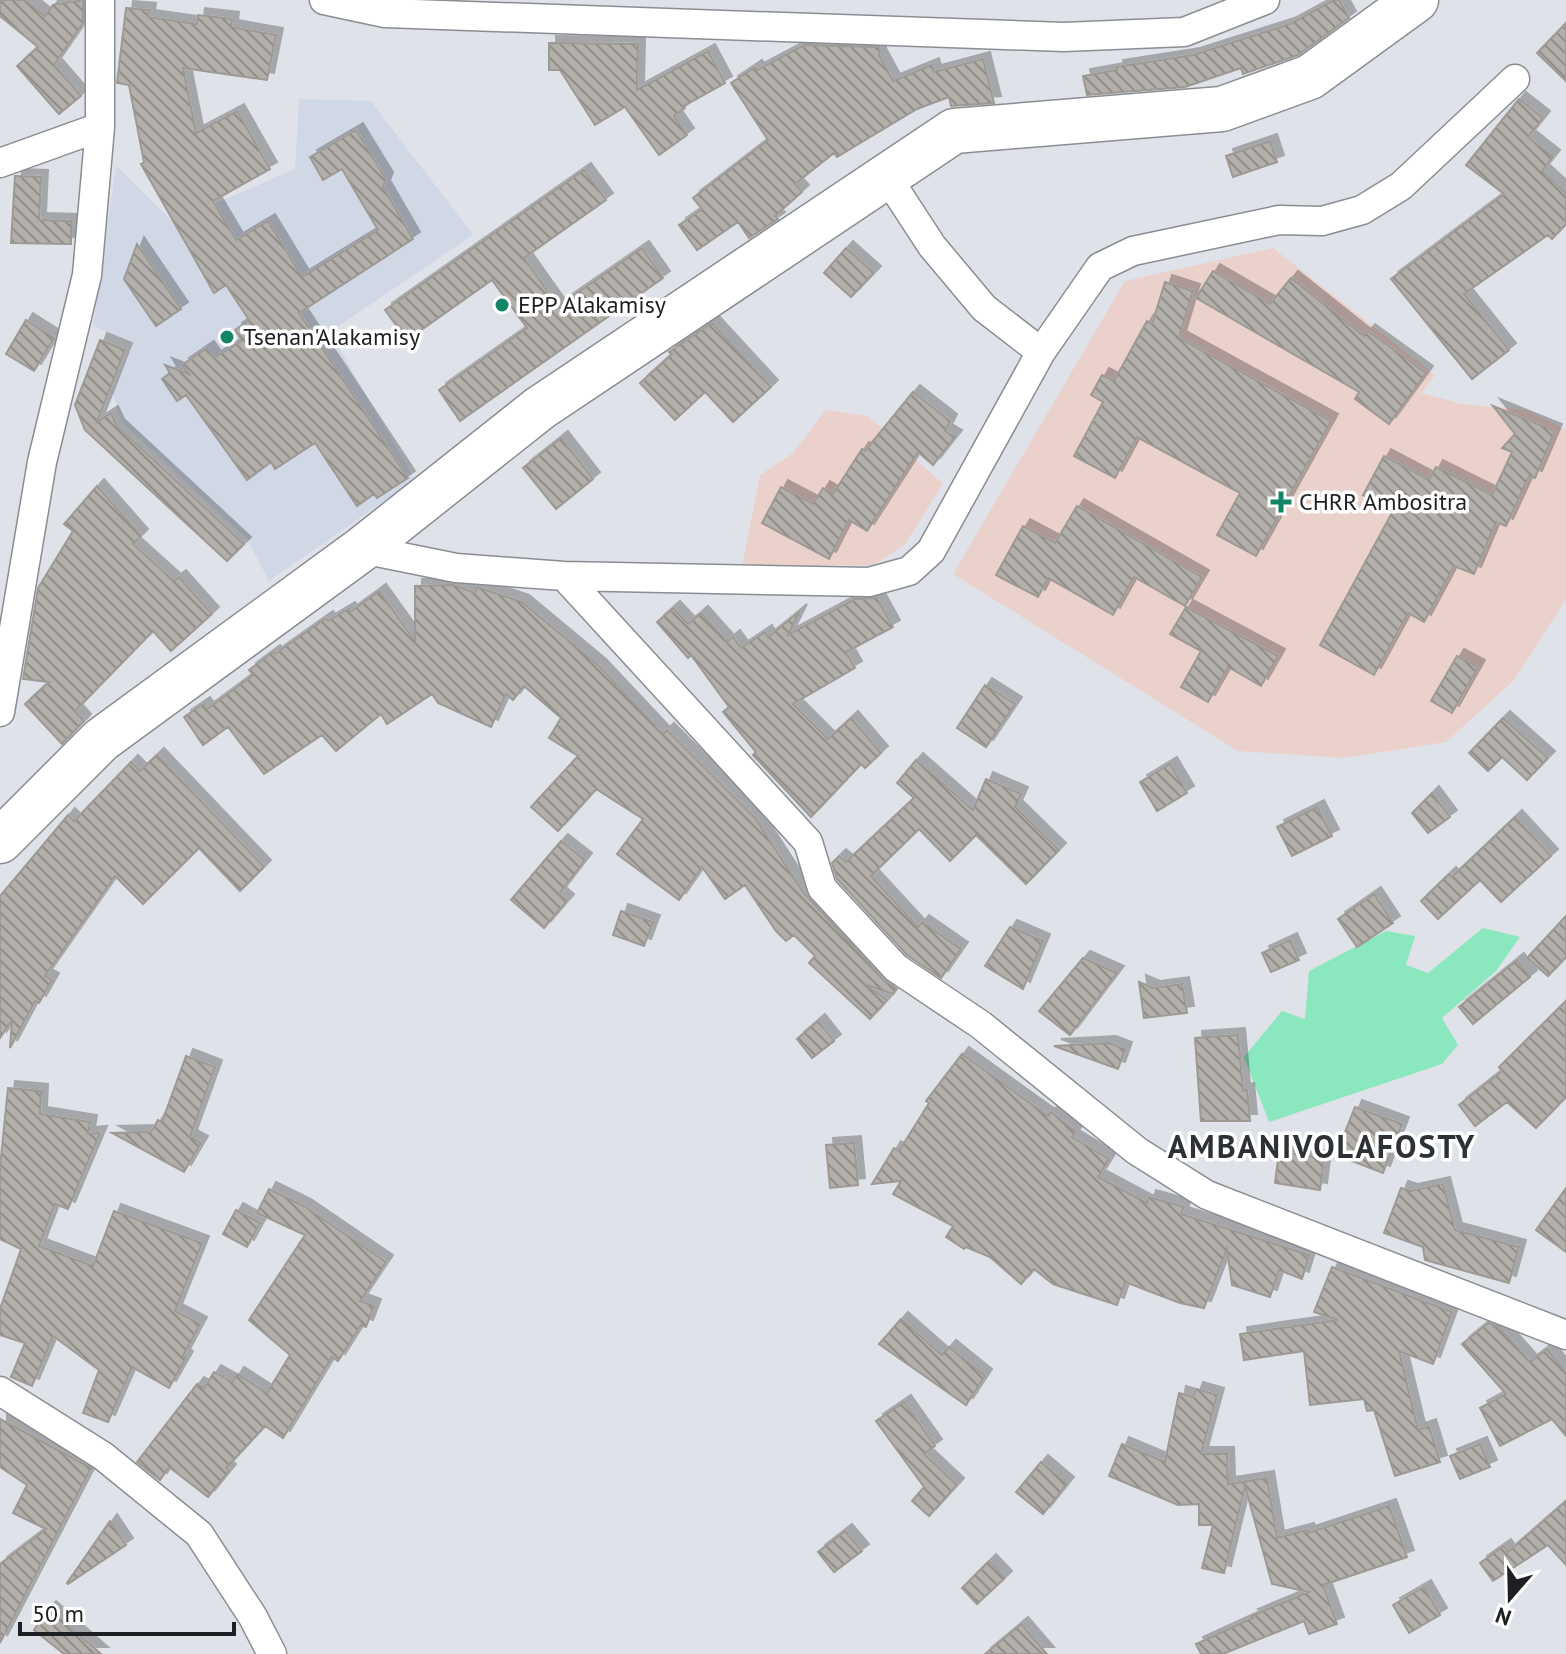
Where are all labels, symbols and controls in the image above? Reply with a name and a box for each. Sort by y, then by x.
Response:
place label: EPP Alakamisy [518,289,666,320]
marker: EPP Alakamisy [493,296,511,314]
place label: Tsenan'Alakamisy [243,321,420,352]
marker: Tsenan'Alakamisy [218,328,236,346]
place label: CHRR Ambositra [1299,486,1467,517]
marker: CHRR Ambositra [1270,491,1292,513]
district label: AMBANIVOLAFOSTY [1168,1125,1476,1167]
north arrow [1470,1558,1550,1638]
scale bar [20,1586,234,1636]
text: 50 m [32,1598,84,1629]
text: N [1492,1601,1515,1632]

